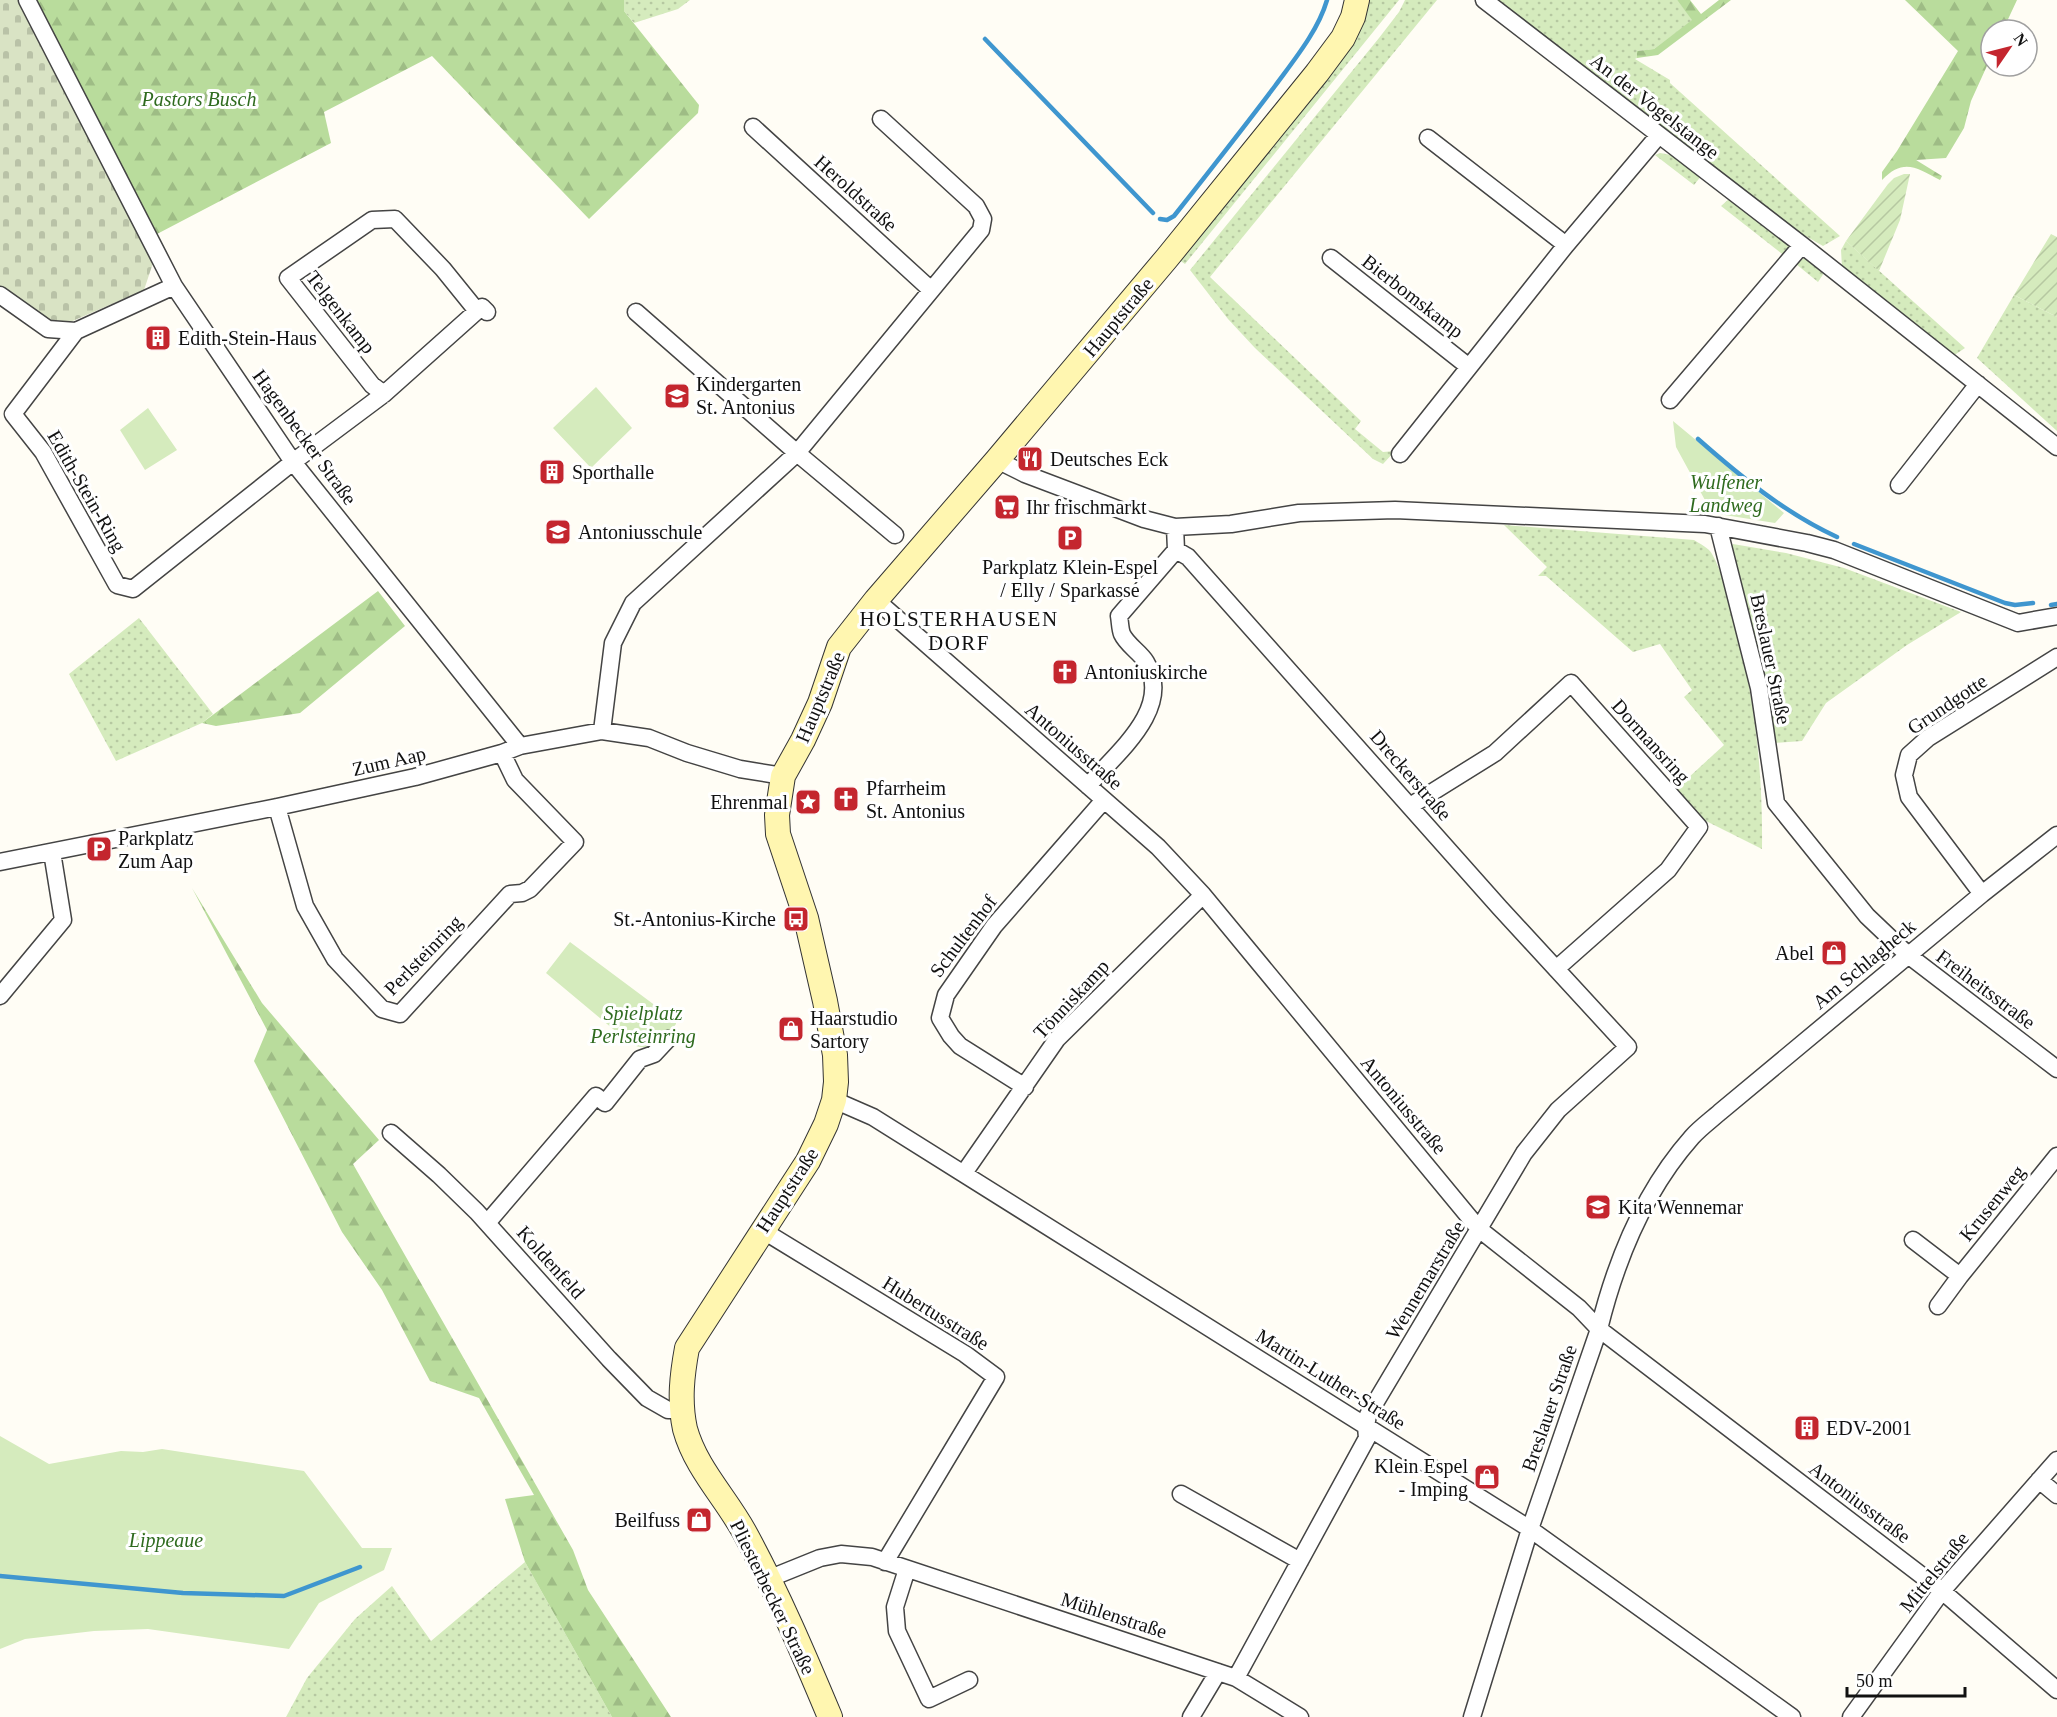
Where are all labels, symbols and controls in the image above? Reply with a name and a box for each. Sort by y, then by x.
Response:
north arrow [1979,18,2039,78]
text: N [2011,30,2031,50]
street label: An der Vogelstange [1586,49,1724,164]
park label: Pastors Busch [141,88,257,110]
street label: Heroldstraße [810,150,902,236]
street label: Bierbomskamp [1357,250,1468,343]
street label: Telgenkamp [301,266,380,358]
street label: Hauptstraße [1079,273,1158,362]
building icon: Edith-Stein-Haus [143,323,173,353]
place label: Edith-Stein-Haus [178,327,317,349]
street label: Hagenbecker Straße [248,365,361,510]
place label: Kindergarten St. Antonius [696,373,801,418]
school or university icon: Kindergarten St. Antonius [662,381,692,411]
street label: Edith-Stein-Ring [42,426,131,556]
restaurant icon: Deutsches Eck [1015,444,1045,474]
place label: Deutsches Eck [1050,448,1168,470]
building icon: Sporthalle [537,457,567,487]
place label: Sporthalle [572,461,654,484]
park label: Wulfener Landweg [1688,471,1763,517]
supermarket icon: Ihr frischmarkt [992,492,1022,522]
place label: Ihr frischmarkt [1026,496,1147,518]
school or university icon: Antoniusschule [543,517,573,547]
place label: Antoniusschule [578,521,703,543]
parking icon: Parkplatz Klein-Espel / Elly / Sparkasse [1055,523,1085,553]
place label: Parkplatz Klein-Espel / Elly / Sparkasse [982,556,1158,602]
street label: Breslauer Straße [1746,592,1796,726]
district label: HOLSTERHAUSEN DORF [859,607,1059,655]
street label: Hauptstraße [791,648,850,746]
church icon: Antoniuskirche [1050,657,1080,687]
place label: Antoniuskirche [1084,661,1207,683]
street label: Grundgotte [1903,669,1992,739]
street label: Dormansring [1607,694,1694,788]
street label: Antoniusstraße [1021,698,1127,794]
street label: Dreckerstraße [1366,725,1456,825]
street label: Zum Aap [350,742,428,781]
place label: Pfarrheim St. Antonius [866,777,965,822]
church icon: Pfarrheim St. Antonius [831,784,861,814]
place icon: Ehrenmal [793,787,823,817]
place label: Ehrenmal [710,791,788,813]
place label: Parkplatz Zum Aap [118,827,194,873]
parking icon: Parkplatz Zum Aap [84,834,114,864]
street label: Schultenhof [925,891,1001,981]
bus stop icon: St.-Antonius-Kirche [781,904,811,934]
place label: St.-Antonius-Kirche [613,908,776,930]
street label: Perlsteinring [380,911,467,1000]
street label: Am Schlagheck [1808,915,1920,1014]
shop icon: Abel [1819,938,1849,968]
place label: Abel [1775,942,1814,964]
street label: Freiheitsstraße [1932,945,2040,1033]
street label: Tönniskamp [1029,955,1114,1044]
park label: Spielplatz Perlsteinring [589,1002,696,1048]
place label: Haarstudio Sartory [810,1007,898,1053]
shop icon: Haarstudio Sartory [776,1014,806,1044]
street label: Antoniusstraße [1357,1052,1451,1159]
street label: Hauptstraße [751,1143,823,1237]
street label: Krusenweg [1955,1161,2030,1246]
school or university icon: Kita Wennemar [1583,1192,1613,1222]
place label: Kita Wennemar [1618,1196,1744,1218]
street label: Wennemarstraße [1381,1217,1469,1343]
street label: Koldenfeld [513,1221,589,1303]
street label: Hubertusstraße [879,1272,993,1354]
street label: Martin-Luther-Straße [1252,1324,1410,1434]
street label: Breslauer Straße [1517,1342,1581,1474]
building icon: EDV-2001 [1792,1413,1822,1443]
place label: EDV-2001 [1826,1417,1912,1439]
place label: Klein Espel - Imping [1374,1455,1468,1501]
street label: Antoniusstraße [1805,1457,1915,1547]
shop icon: Klein Espel - Imping [1472,1462,1502,1492]
shop icon: Beilfuss [684,1505,714,1535]
place label: Beilfuss [614,1509,680,1531]
street label: Pliesterbecker Straße [726,1516,820,1678]
street label: Mittelstraße [1895,1527,1973,1616]
park label: Lippeaue [128,1529,203,1552]
street label: Mühlenstraße [1058,1588,1170,1642]
scale bar [1847,1660,1966,1698]
text: 50 m [1856,1671,1893,1691]

